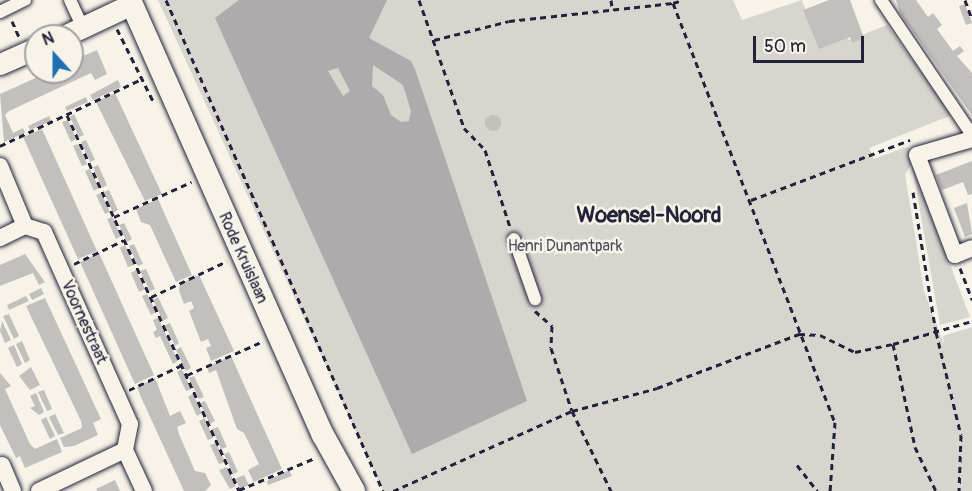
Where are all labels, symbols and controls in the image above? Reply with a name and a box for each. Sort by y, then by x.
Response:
north arrow [24,24,84,84]
scale bar [756,24,867,62]
text: N [40,28,57,50]
text: 50 m [764,35,806,58]
district label: Woensel-Noord [576,203,722,229]
street label: Rode Kruislaan [214,209,272,307]
park label: Henri Dunantpark [508,236,622,256]
street label: Voornestraat [57,277,111,367]

